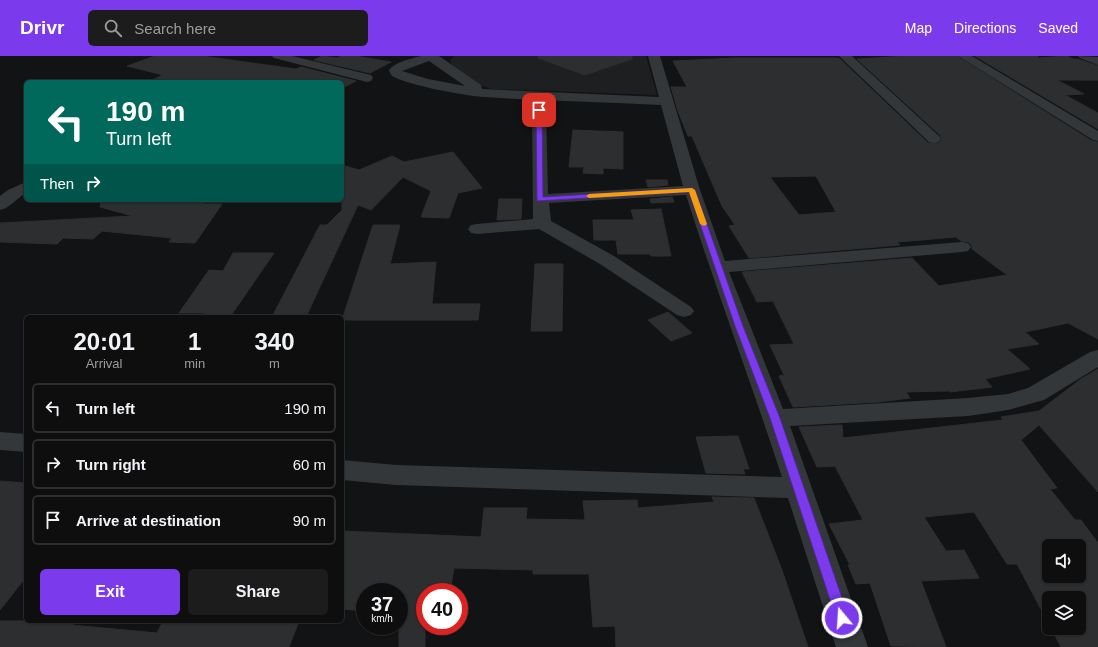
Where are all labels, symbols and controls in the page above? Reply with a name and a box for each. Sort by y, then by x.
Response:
search box [88,10,368,46]
text: Drivr [20,17,64,38]
icon: search [102,17,124,39]
text: Search here [134,20,216,37]
text: Map [905,20,932,36]
text: Directions [954,20,1016,36]
text: Saved [1038,20,1078,36]
pin [522,93,556,127]
icon: left [40,96,92,148]
text: 190 m [106,96,185,127]
icon: arrive [528,99,550,121]
text: Turn left [106,129,171,149]
icon: right [82,172,104,194]
text: Then [40,175,74,192]
text: 20:01 [73,328,135,355]
text: 1 [188,328,201,355]
text: 340 [255,328,295,355]
text: Arrival [86,356,123,371]
text: min [184,356,205,371]
text: m [269,356,280,371]
icon: left [42,397,64,419]
text: Turn left [76,400,135,417]
text: 190 m [284,400,326,417]
icon: right [42,453,64,475]
text: Turn right [76,456,146,473]
text: 60 m [293,456,326,473]
icon: arrive [42,509,64,531]
text: Arrive at destination [76,512,221,529]
text: 90 m [293,512,326,529]
map controls [1042,539,1086,635]
button: sound [1042,539,1086,583]
button: Exit [40,569,180,615]
button: Share [188,569,328,615]
speed limit sign: 40 [416,583,468,635]
button: layers [1042,591,1086,635]
text: 37 [371,593,393,615]
position arrow [821,597,863,639]
text: km/h [371,613,393,624]

